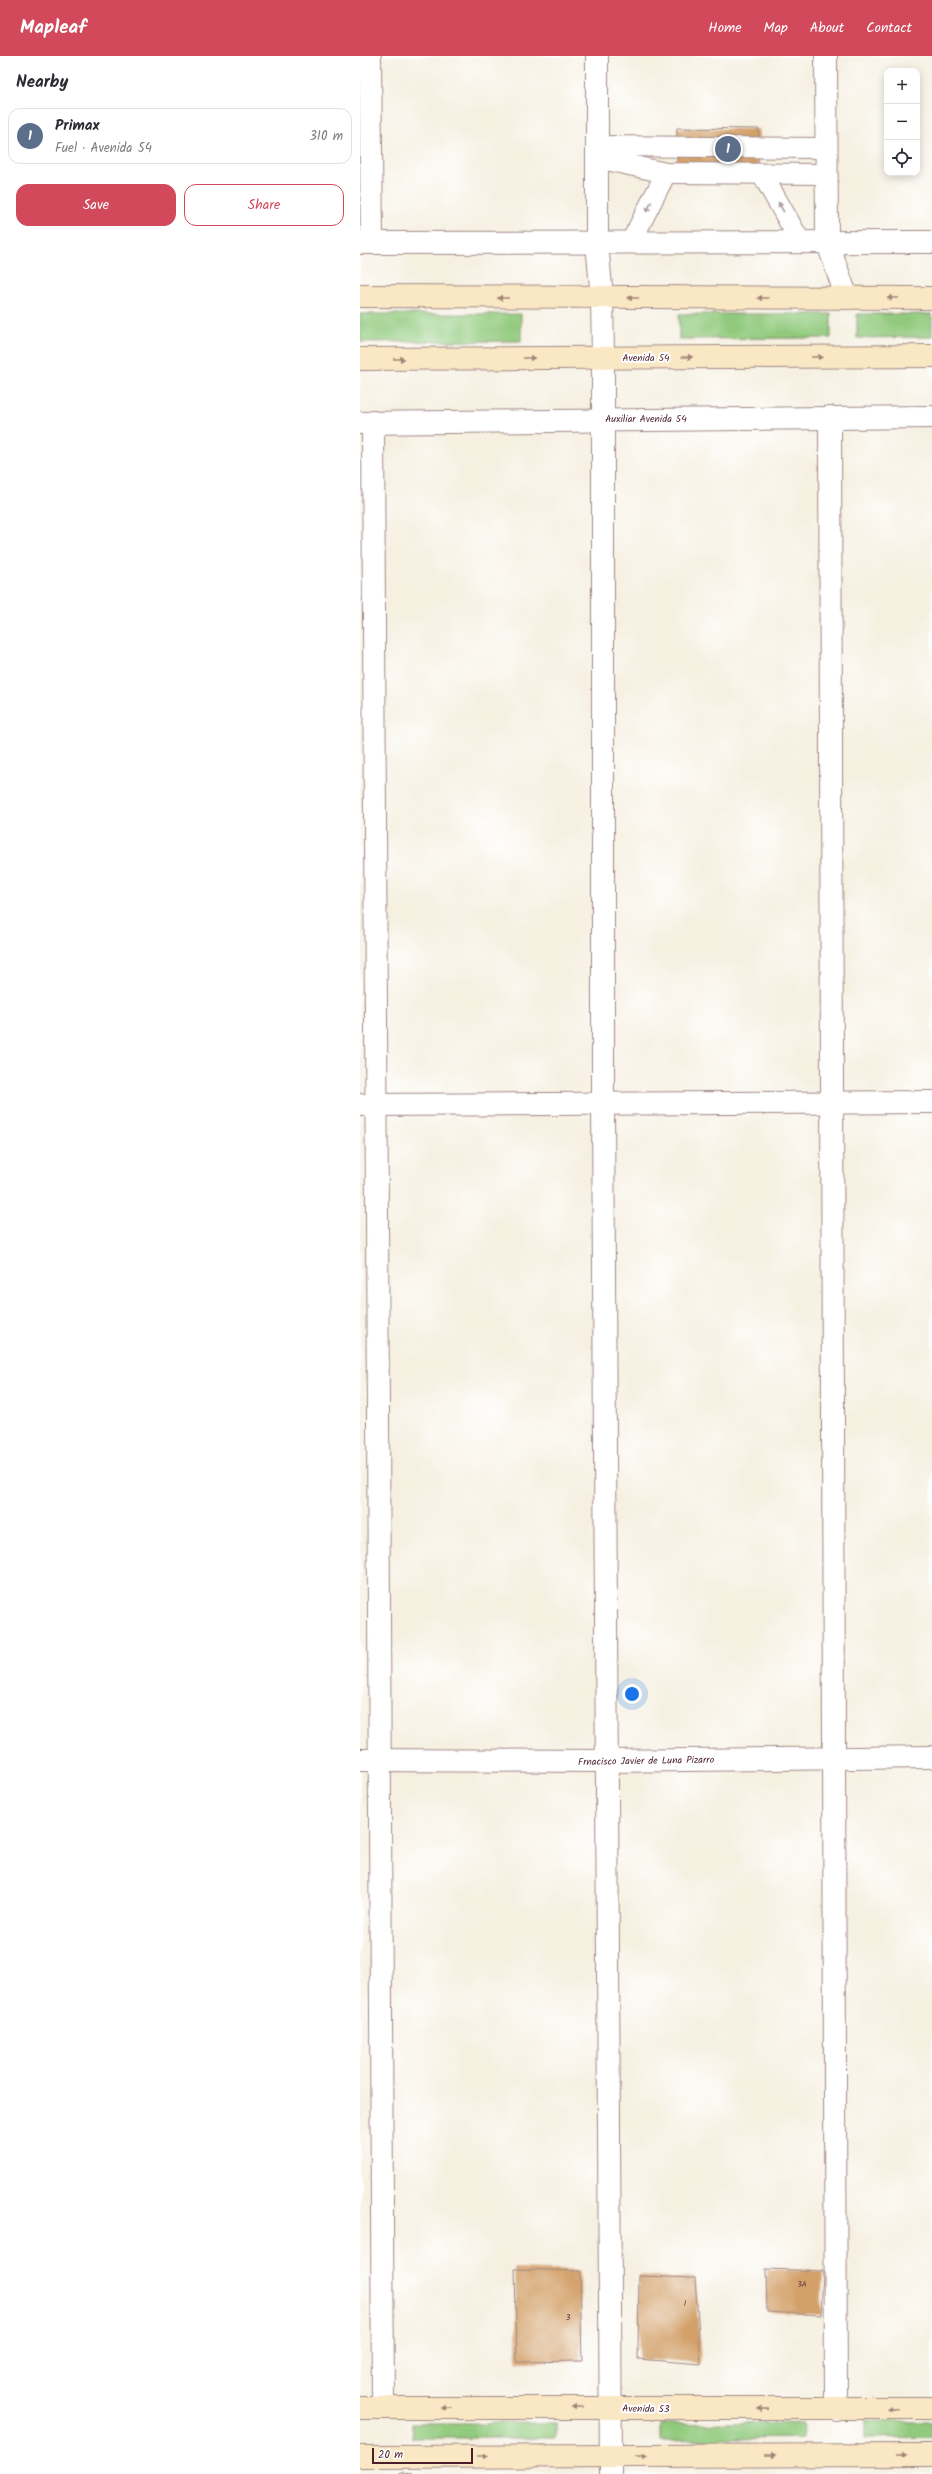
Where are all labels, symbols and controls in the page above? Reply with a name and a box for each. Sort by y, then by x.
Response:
text: Mapleaf [20,13,87,43]
text: Home [708,17,742,39]
text: Map [764,17,788,39]
text: About [810,17,844,39]
text: Contact [866,17,912,39]
map controls [884,68,920,176]
button: + [884,68,920,104]
text: Nearby [16,69,68,96]
button: − [884,104,920,140]
text: Primax [55,114,100,138]
text: 1 [28,126,32,147]
text: 310 m [309,126,343,147]
pin: 1 [715,134,741,164]
text: Fuel · Avenida 54 [55,138,152,159]
button: locate [884,140,920,176]
button: Save [16,184,176,226]
button: Share [184,184,344,226]
one-way arrow [778,201,785,213]
one-way arrow [645,202,652,213]
one-way arrow [496,295,509,301]
one-way arrow [626,295,639,301]
one-way arrow [756,295,769,301]
one-way arrow [886,295,899,301]
street label: Avenida 54 [622,350,670,366]
one-way arrow [681,354,694,360]
one-way arrow [811,354,824,360]
one-way arrow [393,355,405,362]
one-way arrow [523,355,536,361]
street label: Auxiliar Avenida 54 [605,411,687,427]
your location [622,1684,642,1704]
street label: Frnacisco Javier de Luna Pizarro [578,1752,715,1770]
house number: 3A [797,2278,807,2291]
house number: 1 [684,2297,687,2310]
house number: 3 [566,2311,571,2324]
street label: Avenida 53 [622,2401,670,2417]
one-way arrow [570,2404,583,2410]
one-way arrow [440,2405,453,2411]
one-way arrow [756,2406,769,2412]
one-way arrow [886,2406,899,2412]
scale bar [372,2446,473,2465]
text: 20 m [378,2446,403,2464]
one-way arrow [765,2452,778,2458]
one-way arrow [895,2452,908,2458]
one-way arrow [477,2453,490,2459]
one-way arrow [635,2453,648,2459]

